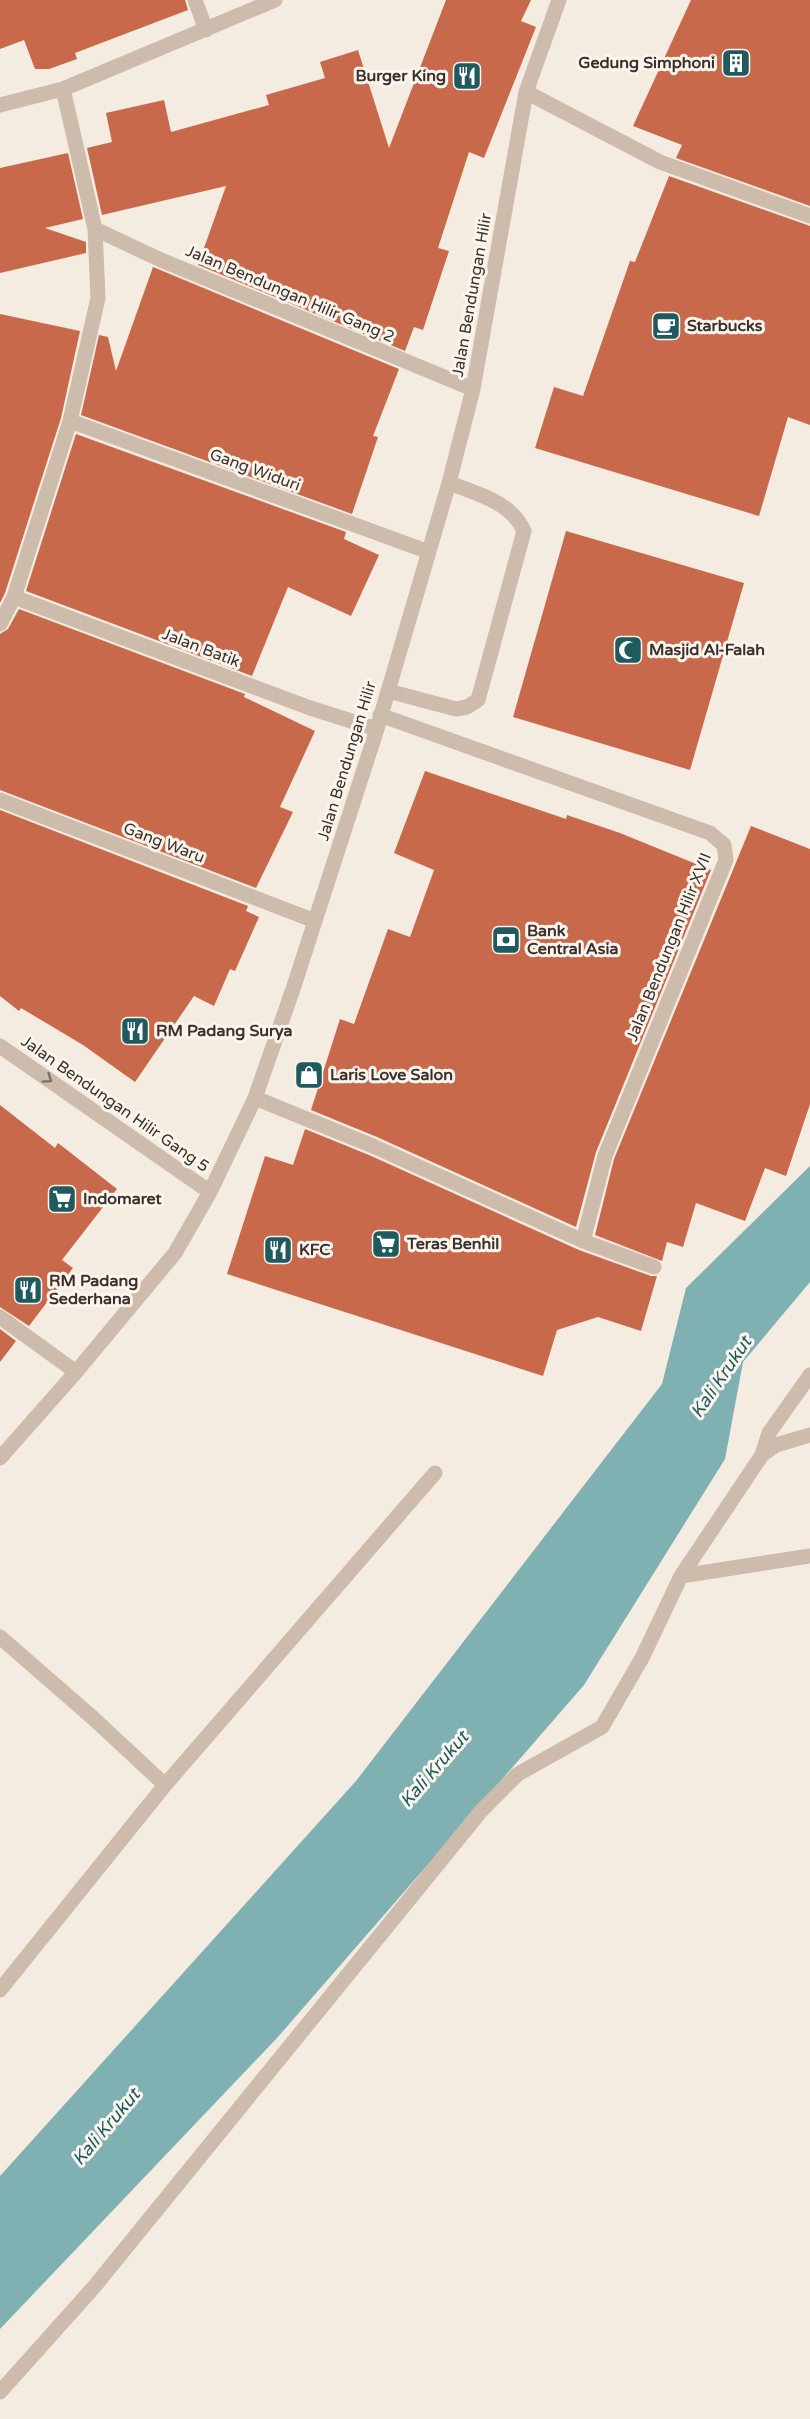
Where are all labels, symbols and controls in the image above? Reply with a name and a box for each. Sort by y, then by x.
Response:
building icon: Gedung Simphoni [720,47,752,79]
place label: Gedung Simphoni [578,53,715,73]
restaurant icon: Burger King [451,60,483,92]
place label: Burger King [355,66,446,86]
street label: Jalan Bendungan Hilir [448,211,496,378]
street label: Jalan Bendungan Hilir Gang 2 [183,241,397,347]
cafe icon: Starbucks [650,310,682,342]
place label: Starbucks [687,316,763,336]
street label: Gang Widuri [207,444,303,496]
street label: Jalan Batik [159,624,243,672]
mosque icon: Masjid Al-Falah [612,634,644,666]
place label: Masjid Al-Falah [649,640,765,660]
street label: Jalan Bendungan Hilir [313,678,381,843]
street label: Gang Waru [120,818,208,868]
street label: Jalan Bendungan Hilir XVII [622,850,716,1044]
place label: Bank Central Asia [527,921,618,959]
bank icon: Bank Central Asia [490,924,522,956]
restaurant icon: RM Padang Surya [119,1015,151,1047]
place label: RM Padang Surya [156,1021,293,1041]
street label: Jalan Bendungan Hilir Gang 5 [17,1031,213,1177]
shop icon: Laris Love Salon [293,1059,325,1091]
place label: Laris Love Salon [330,1065,453,1085]
one-way arrow [41,1072,52,1083]
supermarket icon: Indomaret [46,1183,78,1215]
place label: Indomaret [83,1189,163,1209]
supermarket icon: Teras Benhil [370,1228,402,1260]
restaurant icon: KFC [262,1234,294,1266]
place label: Teras Benhil [406,1234,499,1254]
place label: KFC [299,1240,330,1260]
place label: RM Padang Sederhana [49,1271,138,1309]
restaurant icon: RM Padang Sederhana [12,1274,44,1306]
water label: Kali Krukut [686,1330,757,1422]
water label: Kali Krukut [395,1725,474,1811]
water label: Kali Krukut [68,2083,146,2170]

